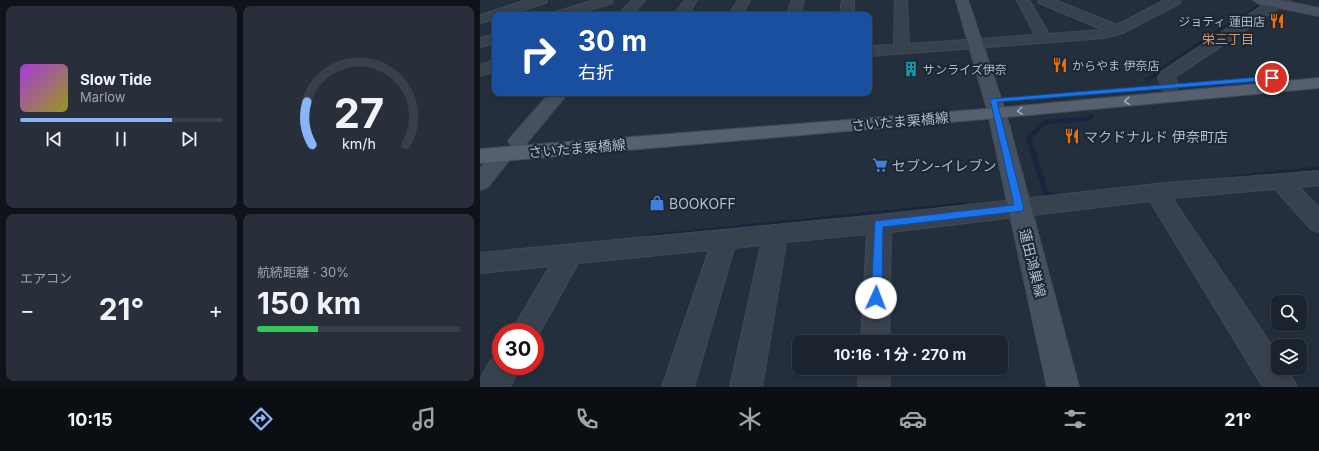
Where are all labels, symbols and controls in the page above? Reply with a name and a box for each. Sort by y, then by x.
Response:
restaurant icon: ジョティ 蓮田店 [1268,12,1286,30]
place label: ジョティ 蓮田店 [1178,14,1265,29]
text: 30 m [578,24,647,58]
icon: right [512,28,564,80]
district label: 栄三丁目 [1202,31,1254,47]
restaurant icon: からやま 伊奈店 [1051,56,1069,74]
place label: からやま 伊奈店 [1072,58,1159,73]
building icon: サンライズ伊奈 [902,60,920,78]
pin [1255,61,1289,95]
text: 右折 [578,62,614,83]
place label: サンライズ伊奈 [923,62,1007,77]
icon: arrive [1261,67,1283,89]
text: Slow Tide [80,70,152,89]
text: 27 [333,88,384,138]
text: Marlow [80,89,126,105]
one-way arrow [1124,97,1130,106]
one-way arrow [1017,106,1023,115]
street label: さいたま栗橋線 [851,108,949,134]
restaurant icon: マクドナルド 伊奈町店 [1063,127,1081,145]
icon: previous [43,128,65,150]
icon: pause [110,128,132,150]
icon: next [178,128,200,150]
place label: マクドナルド 伊奈町店 [1084,128,1228,145]
text: km/h [342,134,375,151]
street label: さいたま栗橋線 [528,135,626,161]
supermarket icon: セブン-イレブン [871,156,889,174]
place label: セブン-イレブン [892,157,996,174]
shop icon: BOOKOFF [648,194,666,212]
place label: BOOKOFF [669,195,736,212]
street label: 蓮田鴻巣線 [1016,227,1050,299]
text: 航続距離 · 30% [257,264,349,280]
text: エアコン [20,270,72,286]
position arrow [855,277,897,319]
text: 150 km [257,285,361,321]
text: 21° [99,291,144,327]
map controls [1271,295,1307,375]
button: search [1271,295,1307,331]
text: − [20,297,35,323]
text: + [208,297,223,323]
speed limit sign: 30 [492,323,544,375]
button: layers [1271,339,1307,375]
text: 10:16 · 1 分 · 270 m [834,345,966,364]
icon: directions [247,405,275,433]
icon: music [410,405,438,433]
icon: phone [573,405,601,433]
icon: climate [736,405,764,433]
icon: car [899,405,927,433]
icon: filters [1061,405,1089,433]
text: 10:15 [67,409,113,430]
text: 21° [1224,409,1252,430]

